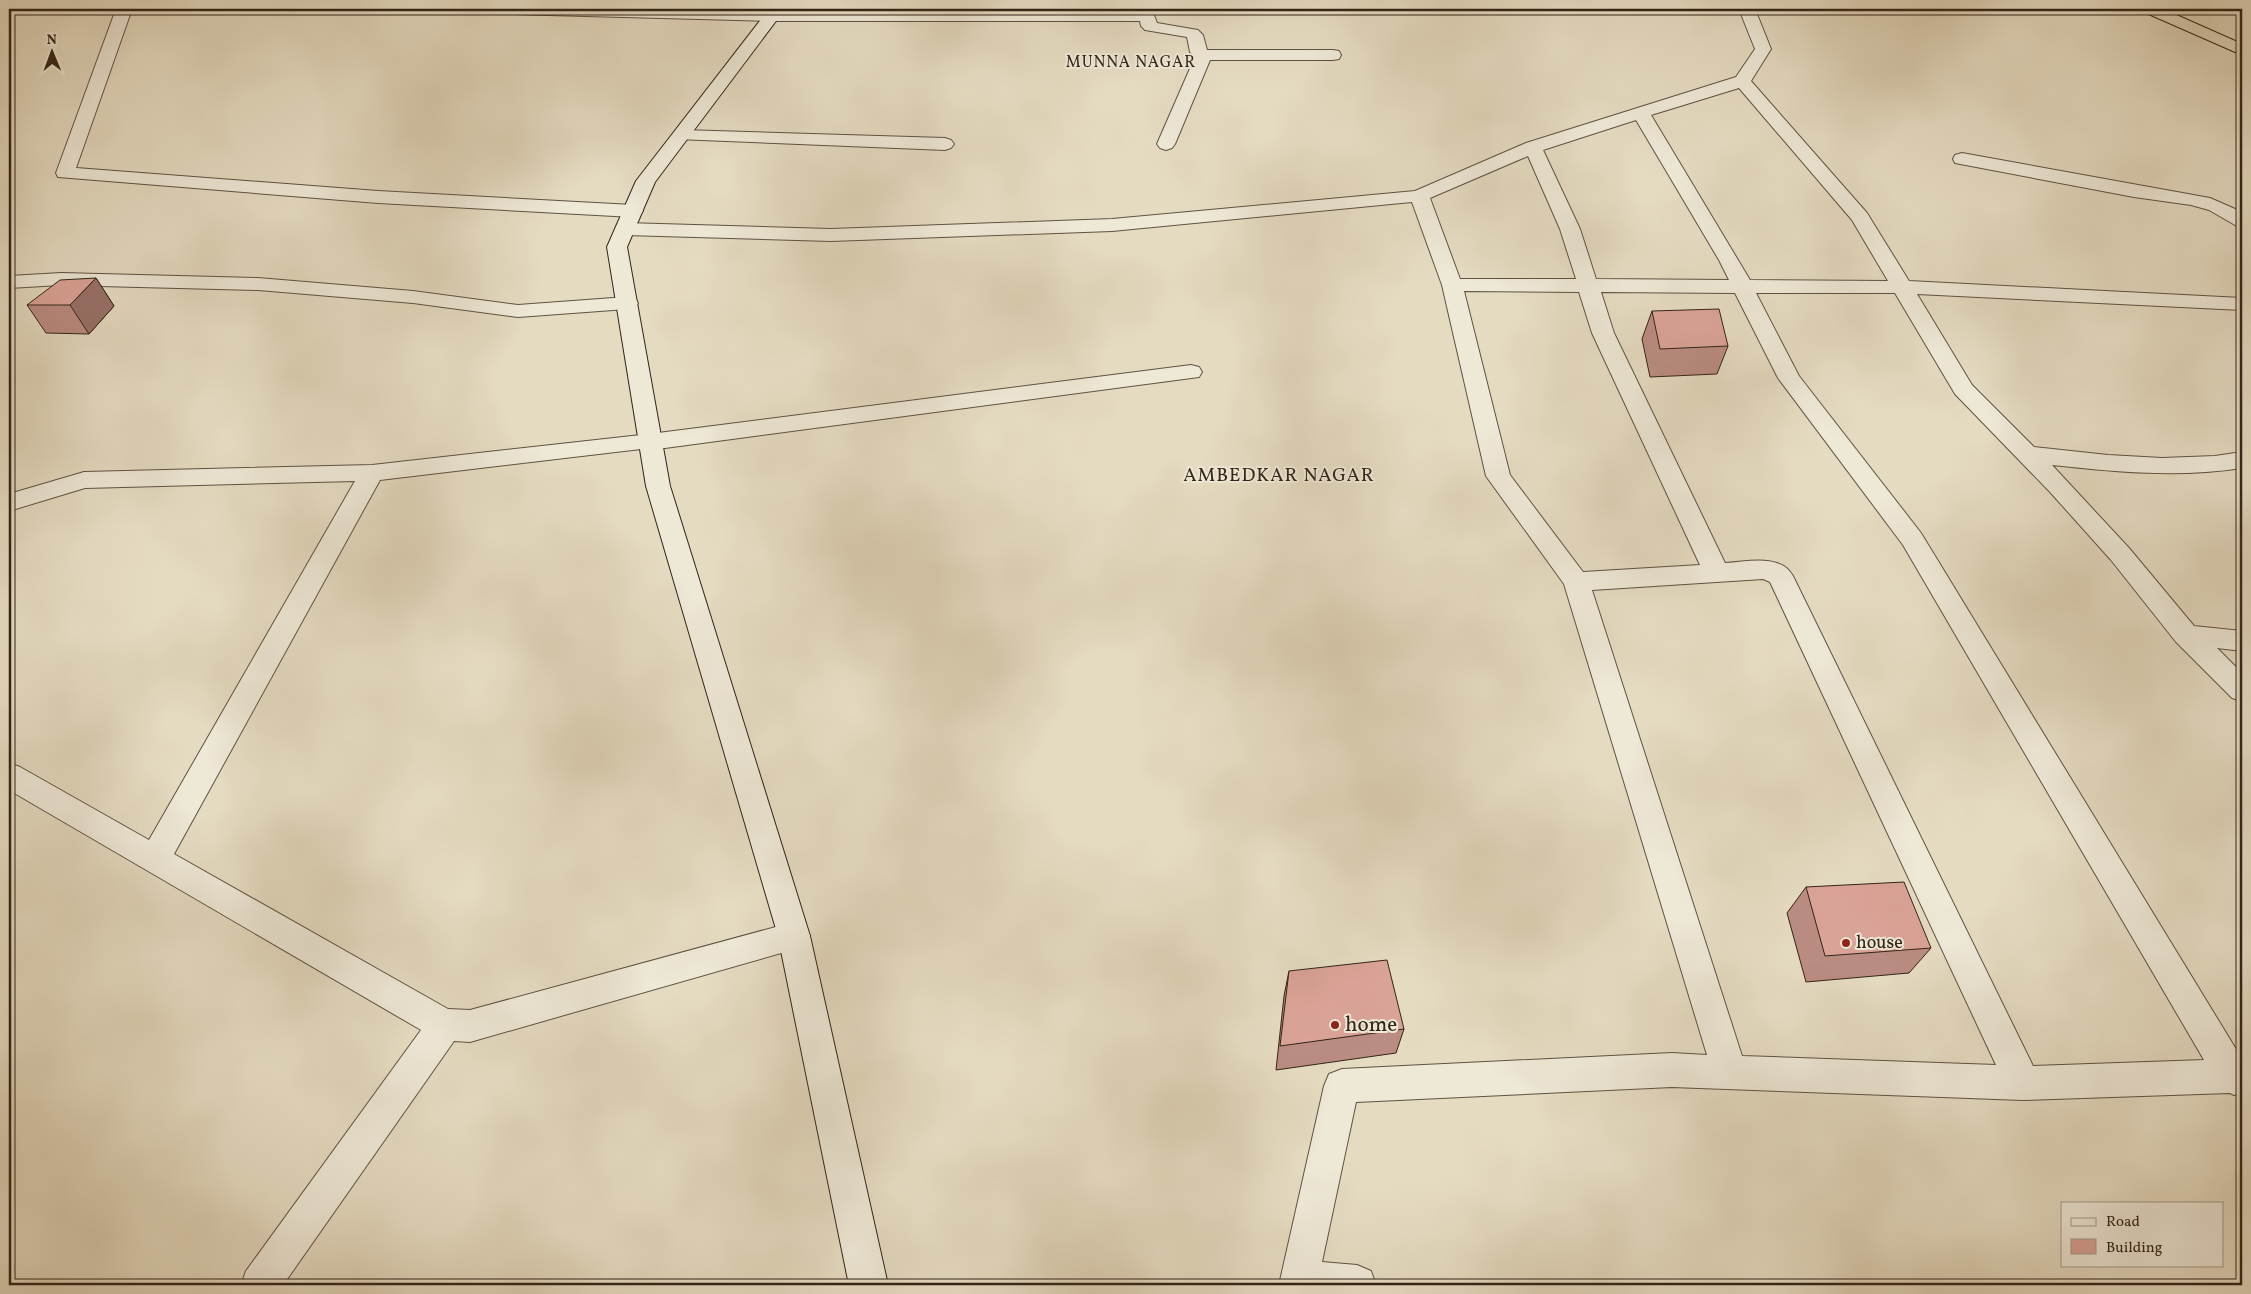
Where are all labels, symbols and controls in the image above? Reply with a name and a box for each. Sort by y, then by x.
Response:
north arrow [28,28,78,78]
text: N [47,31,57,50]
district label: MUNNA NAGAR [1066,52,1196,74]
district label: AMBEDKAR NAGAR [1183,463,1375,489]
place label: house [1856,931,1903,956]
marker: house [1840,937,1852,949]
place label: home [1345,1011,1397,1040]
marker: home [1329,1019,1341,1031]
legend [2061,1202,2224,1266]
text: Road [2106,1212,2140,1233]
text: Building [2106,1238,2163,1259]

